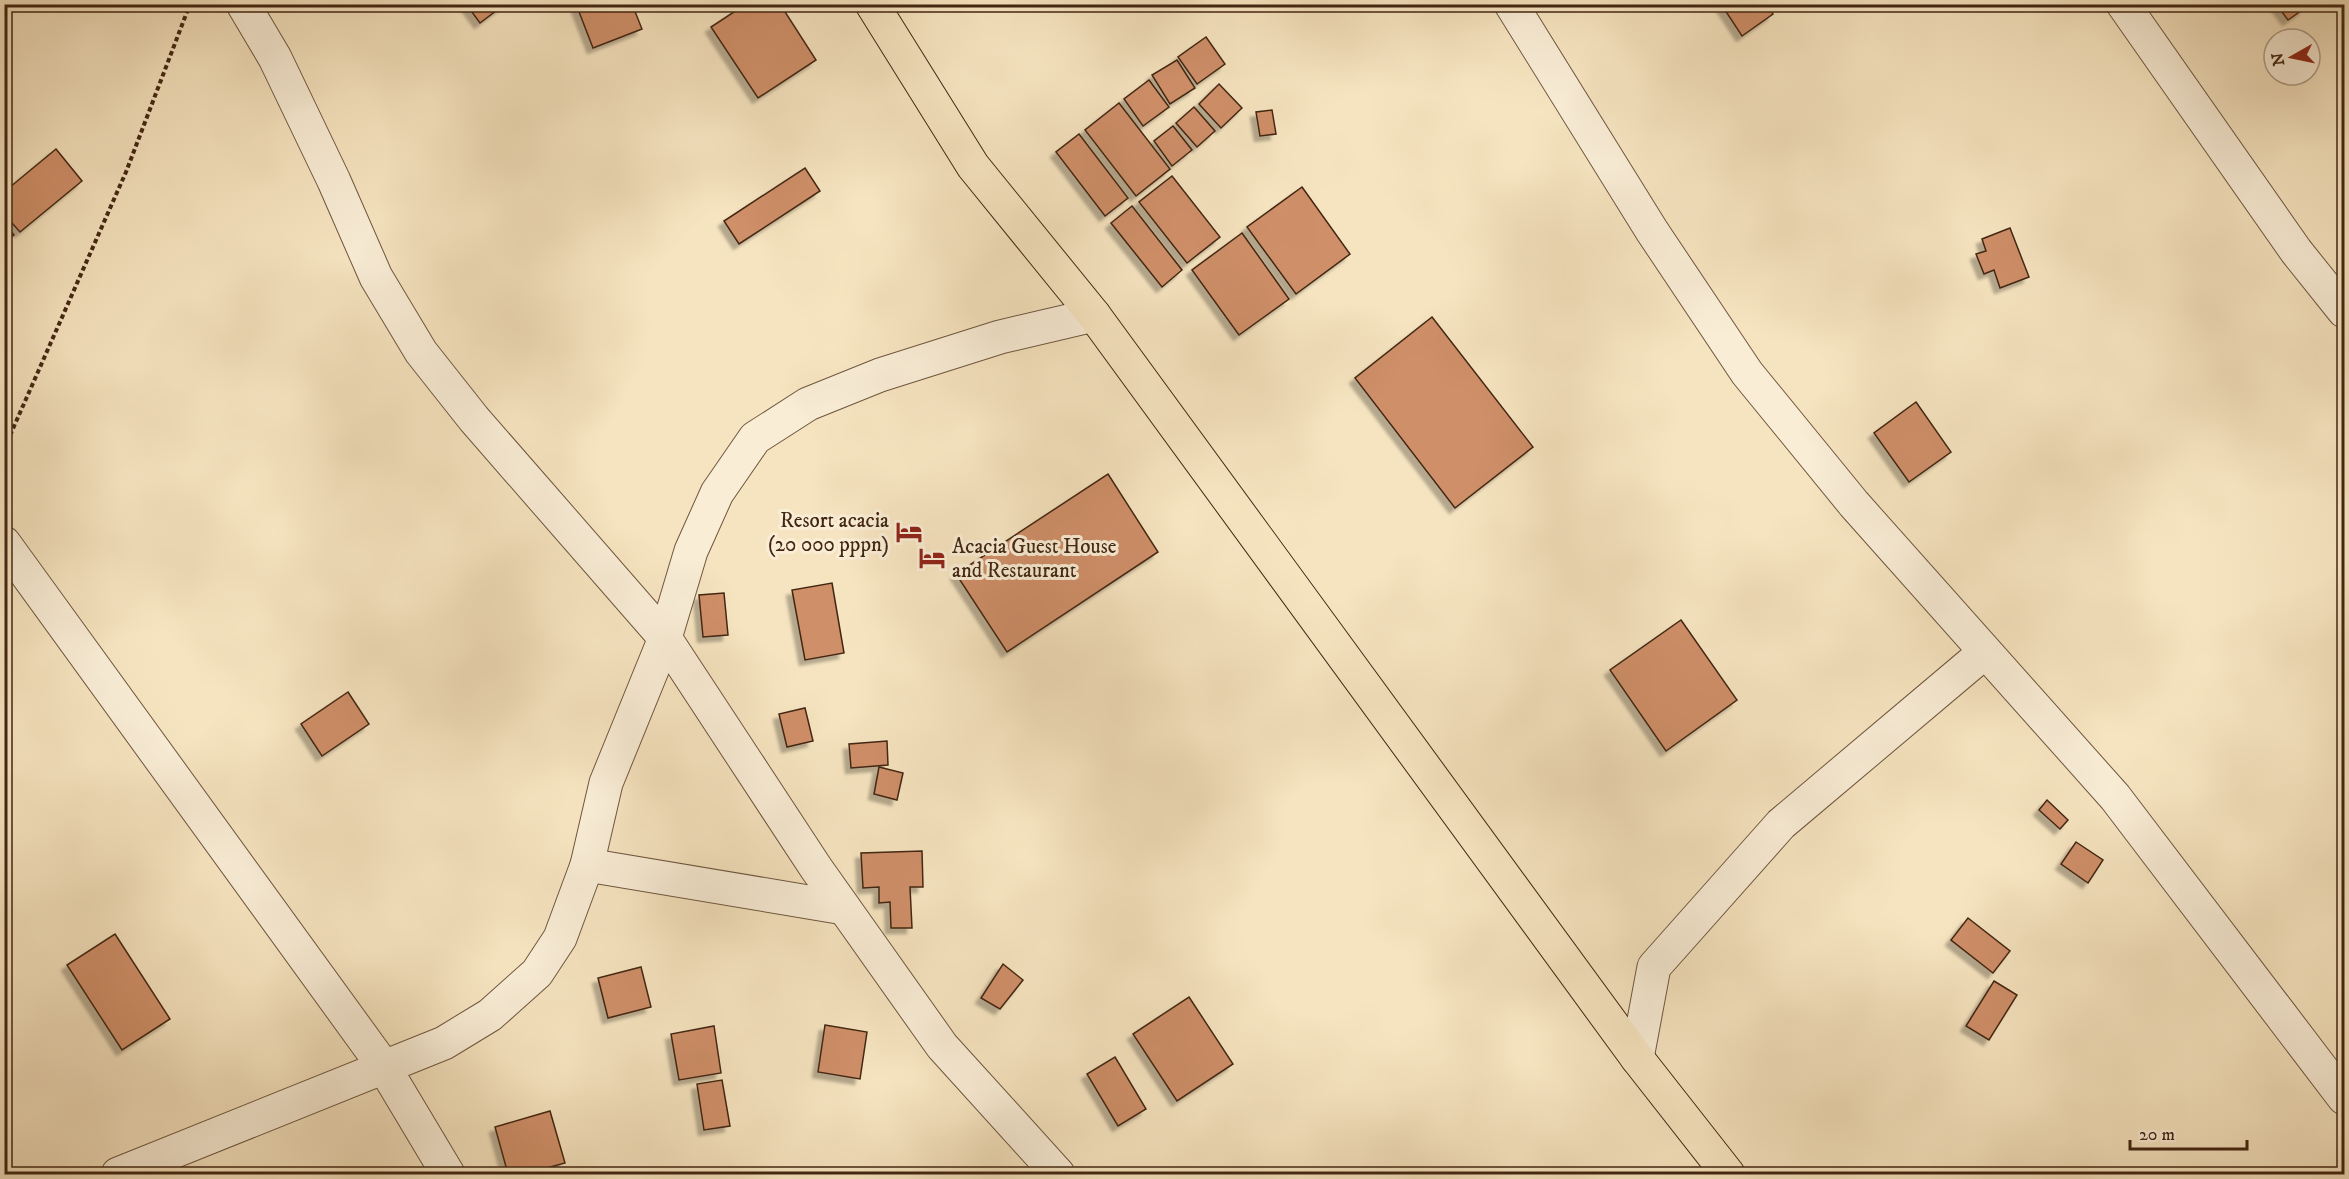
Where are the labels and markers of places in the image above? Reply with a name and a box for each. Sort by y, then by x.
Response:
place label: Resort acacia (20 000 pppn) [768,508,889,558]
hotel icon: Resort acacia (20 000 pppn) [894,517,924,547]
place label: Acacia Guest House and Restaurant [952,534,1117,584]
hotel icon: Acacia Guest House and Restaurant [917,543,947,573]

